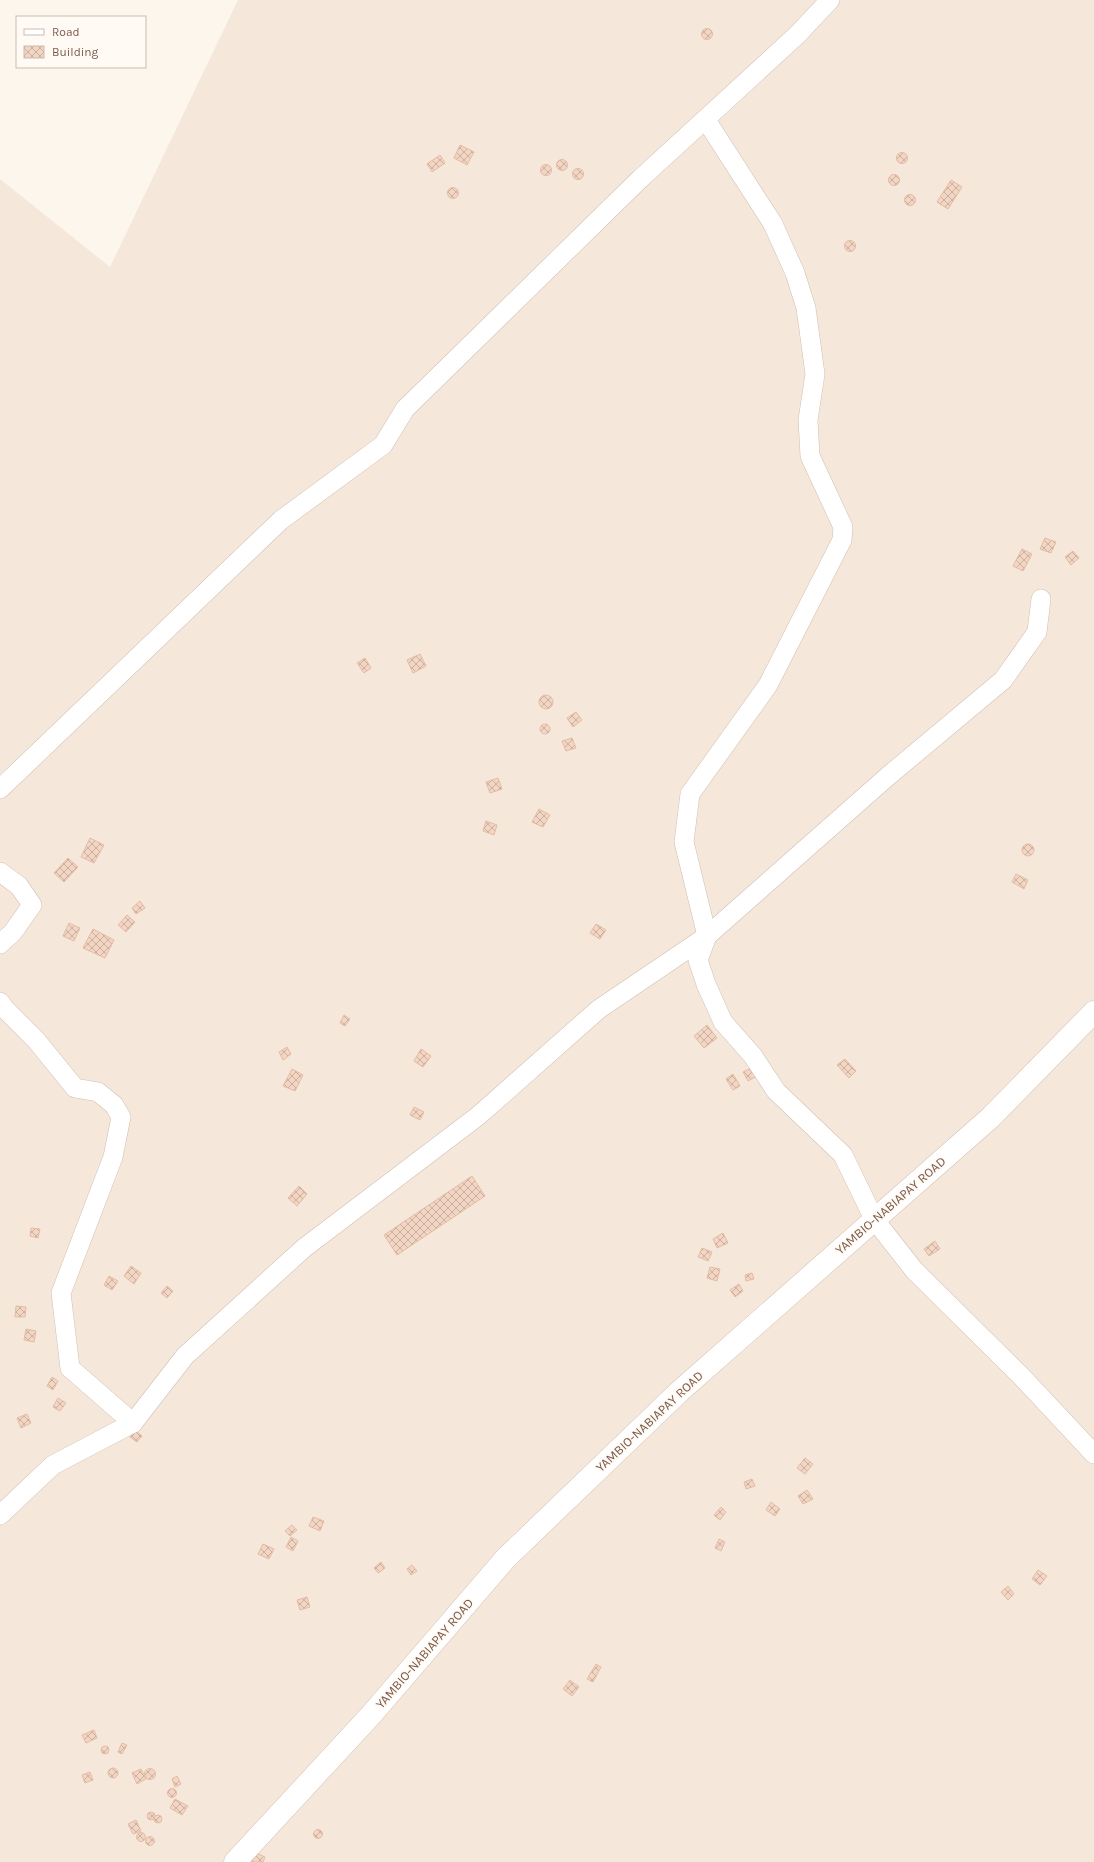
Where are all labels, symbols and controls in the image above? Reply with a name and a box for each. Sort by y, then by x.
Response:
legend [16,16,146,68]
text: Road [52,25,80,39]
text: Building [52,45,99,59]
street label: YAMBIO-NABIAPAY ROAD [832,1153,949,1257]
street label: YAMBIO-NABIAPAY ROAD [593,1368,706,1475]
street label: YAMBIO-NABIAPAY ROAD [372,1595,476,1712]

